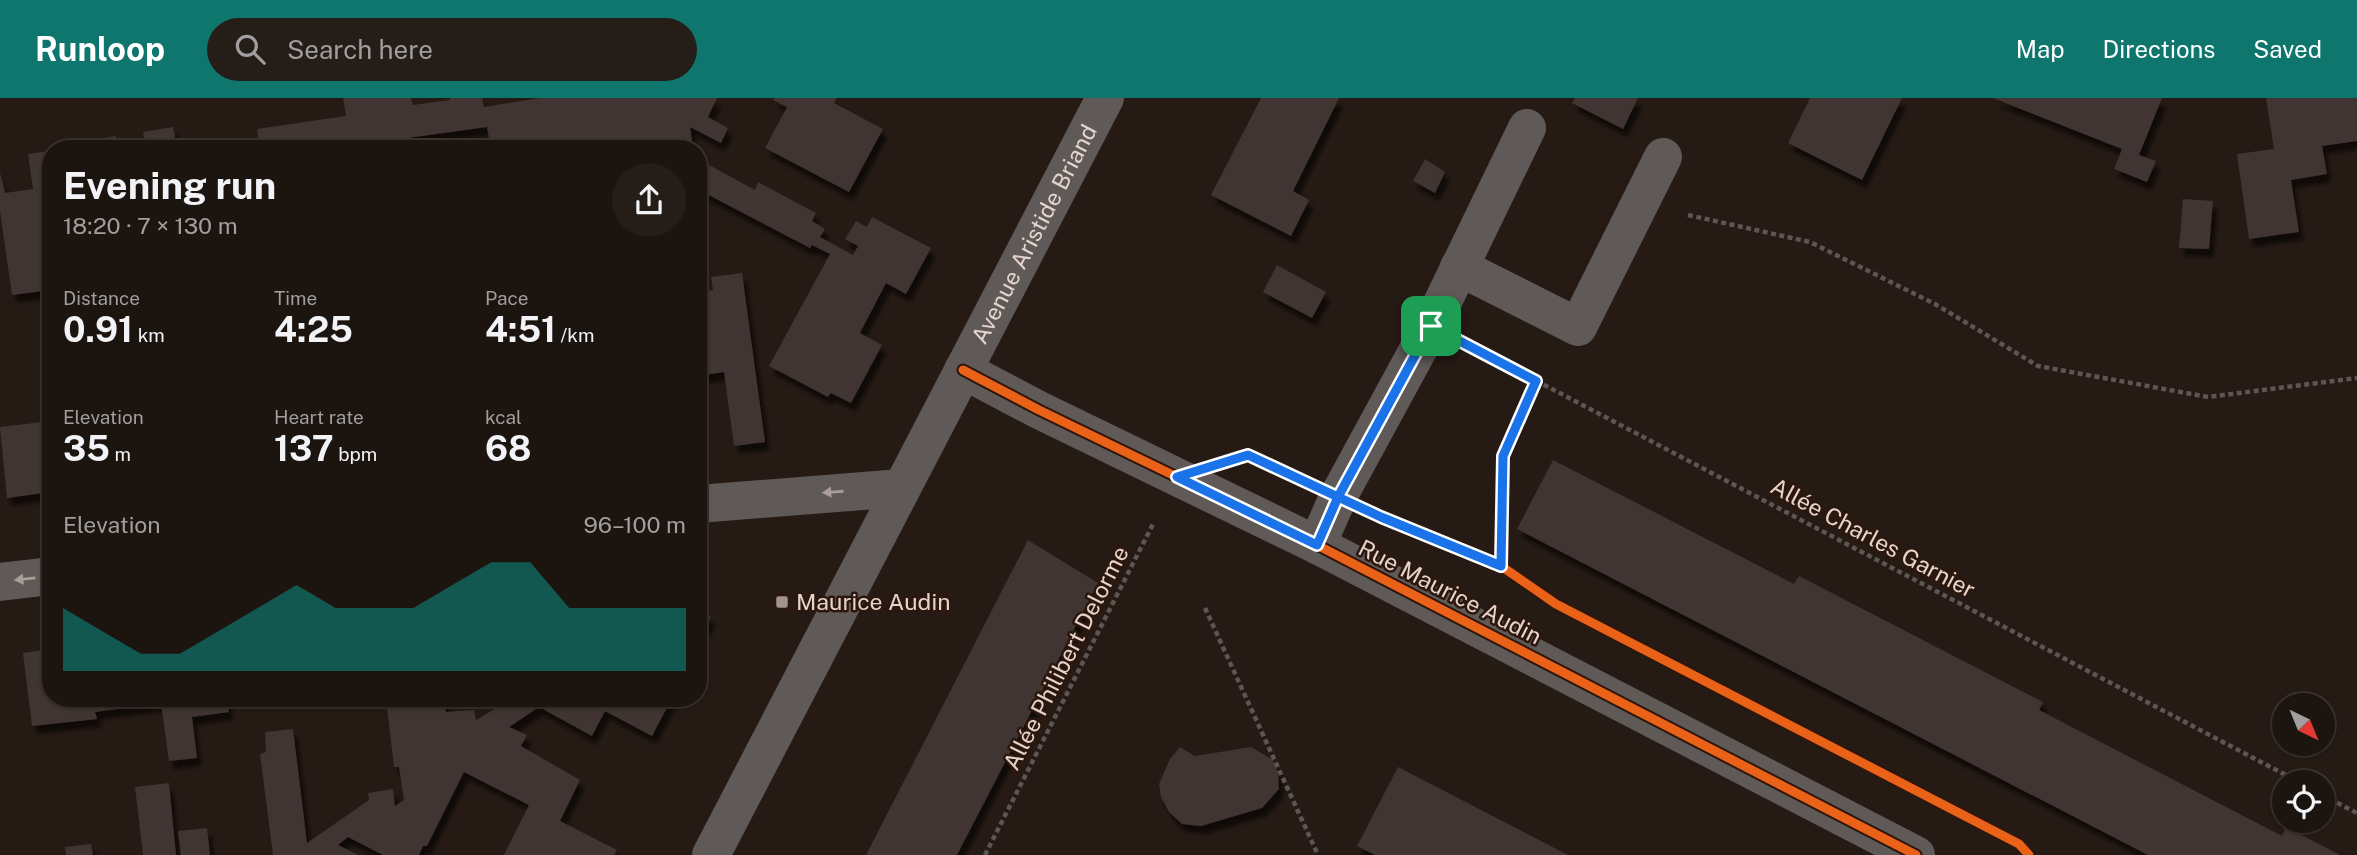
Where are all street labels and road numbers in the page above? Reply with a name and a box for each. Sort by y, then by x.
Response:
street label: Avenue Aristide Briand [966,120,1102,348]
street label: Allée Charles Garnier [1766,472,1980,603]
street label: Rue Maurice Audin [1354,534,1546,649]
street label: Allée Philibert Delorme [997,541,1134,774]

